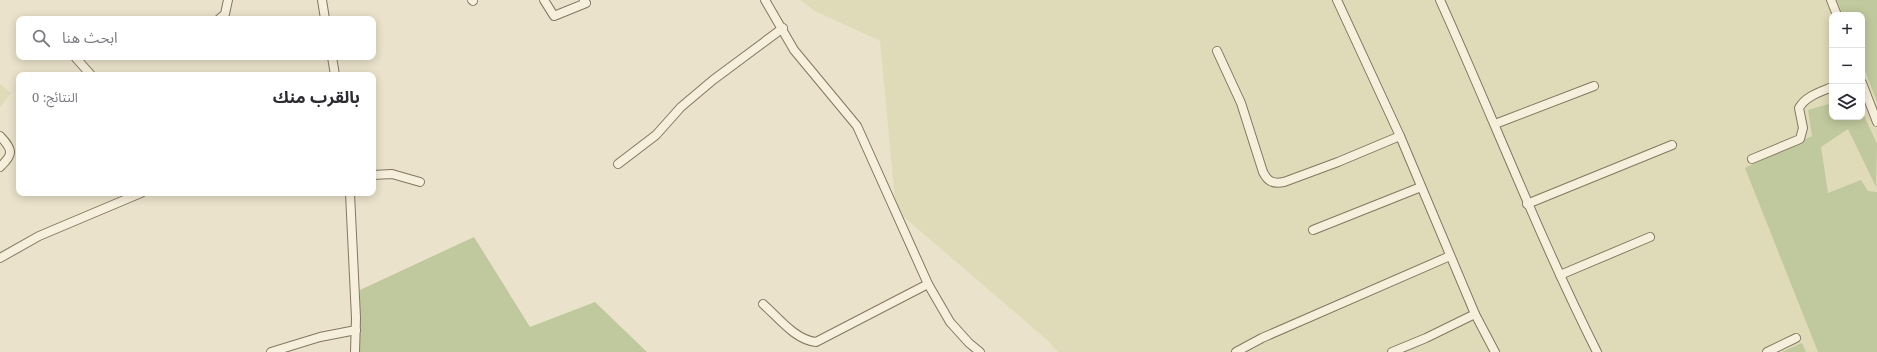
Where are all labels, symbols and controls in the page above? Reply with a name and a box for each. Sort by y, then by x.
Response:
map controls [1829,12,1865,120]
button: + [1829,12,1865,48]
search box [16,16,376,60]
icon: search [30,27,52,49]
text: ابحث هنا [62,27,118,47]
button: − [1829,48,1865,84]
button: layers [1829,84,1865,120]
text: بالقرب منك [273,85,360,108]
text: النتائج: 0 [32,88,78,106]

